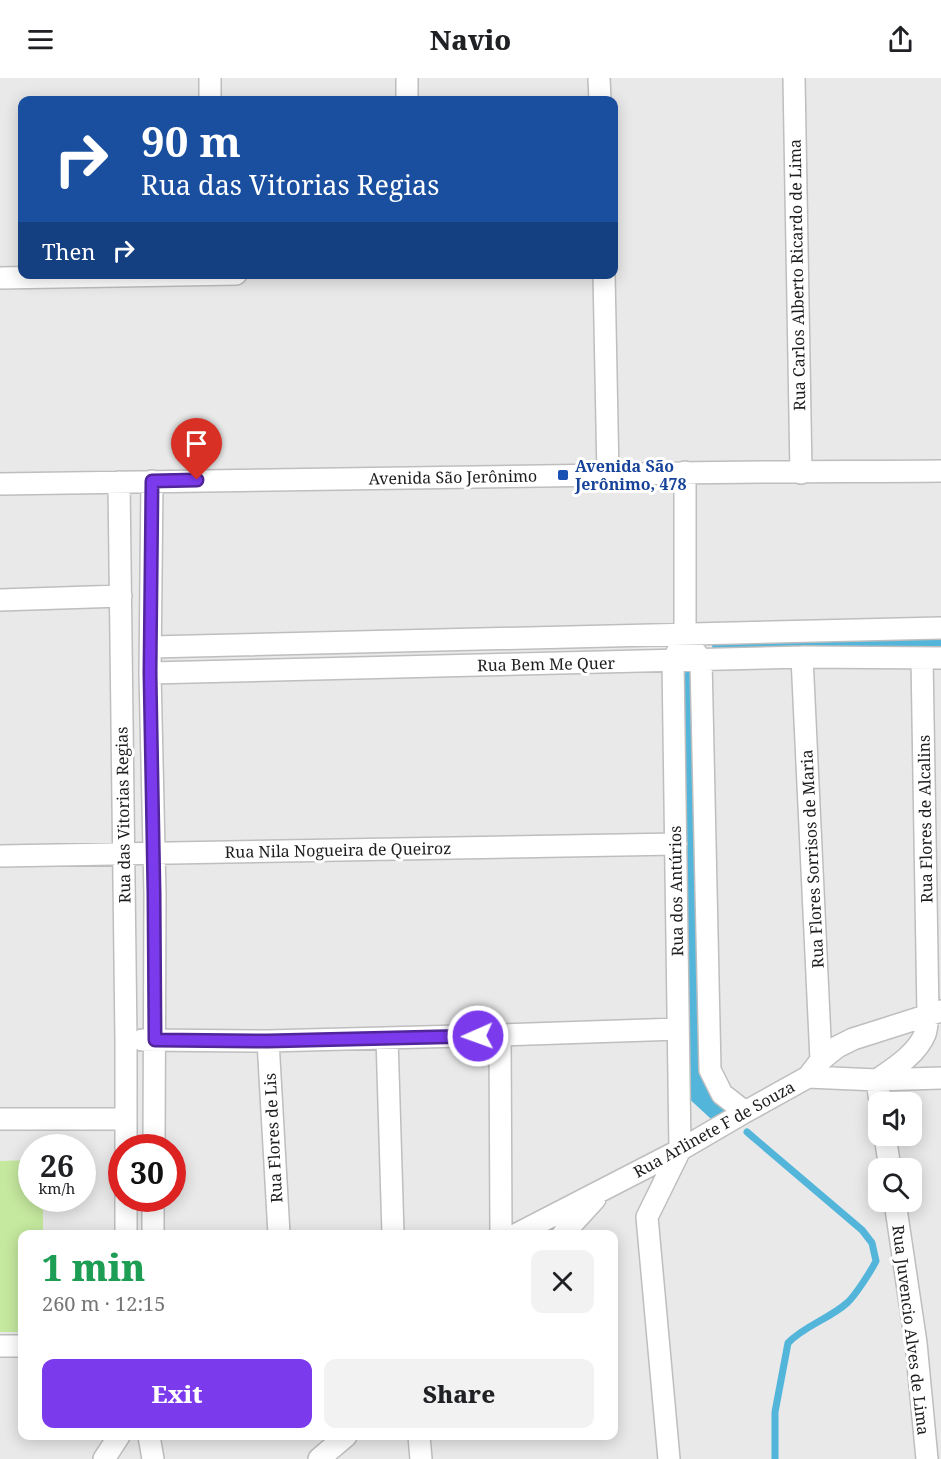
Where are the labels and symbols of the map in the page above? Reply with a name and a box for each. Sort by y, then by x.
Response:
street label: Rua Carlos Alberto Ricardo de Lima [784,139,810,411]
pin [171,418,222,480]
place label: Avenida São Jerônimo, 478 [574,455,687,495]
street label: Avenida São Jerônimo [369,465,537,489]
marker: Avenida São Jerônimo, 478 [556,468,570,482]
street label: Rua Bem Me Quer [477,652,616,676]
street label: Rua das Vitorias Regias [110,726,136,904]
street label: Rua Flores de Alcalins [913,735,937,903]
street label: Rua Flores Sorrisos de Maria [795,749,829,969]
street label: Rua dos Antúrios [664,825,688,957]
street label: Rua Nila Nogueira de Queiroz [224,837,452,863]
position arrow [446,1004,510,1068]
street label: Rua Flores de Lis [259,1073,287,1203]
street label: Rua Arlinete F de Souza [629,1075,799,1183]
speed limit sign: 30 [108,1134,186,1212]
street label: Rua Juvencio Alves de Lima [887,1224,935,1436]

